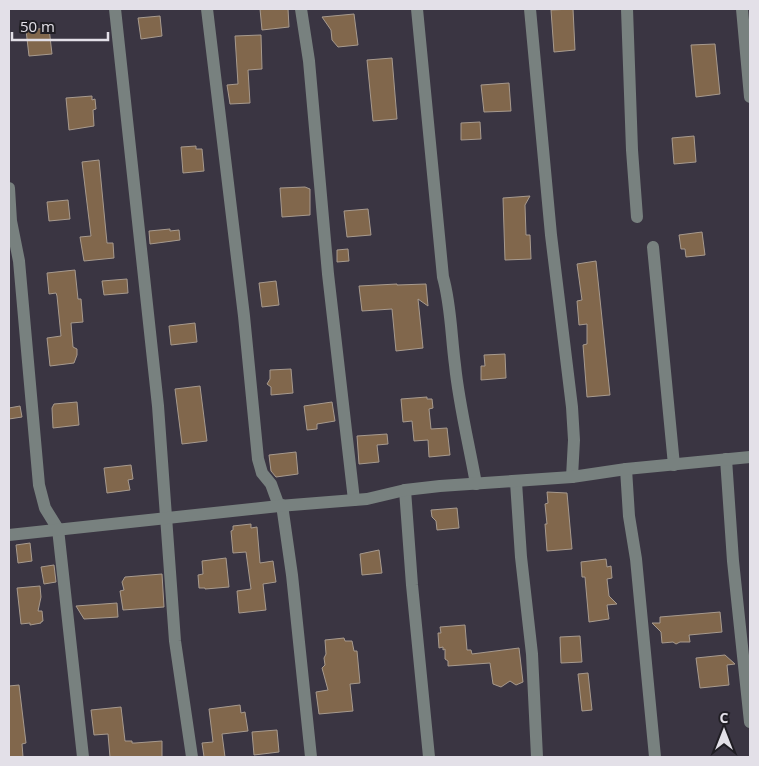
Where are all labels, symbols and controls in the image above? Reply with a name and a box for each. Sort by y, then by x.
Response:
scale bar [12,10,109,42]
text: 50 m [20,16,55,36]
north arrow [699,706,749,756]
text: С [720,708,729,727]

